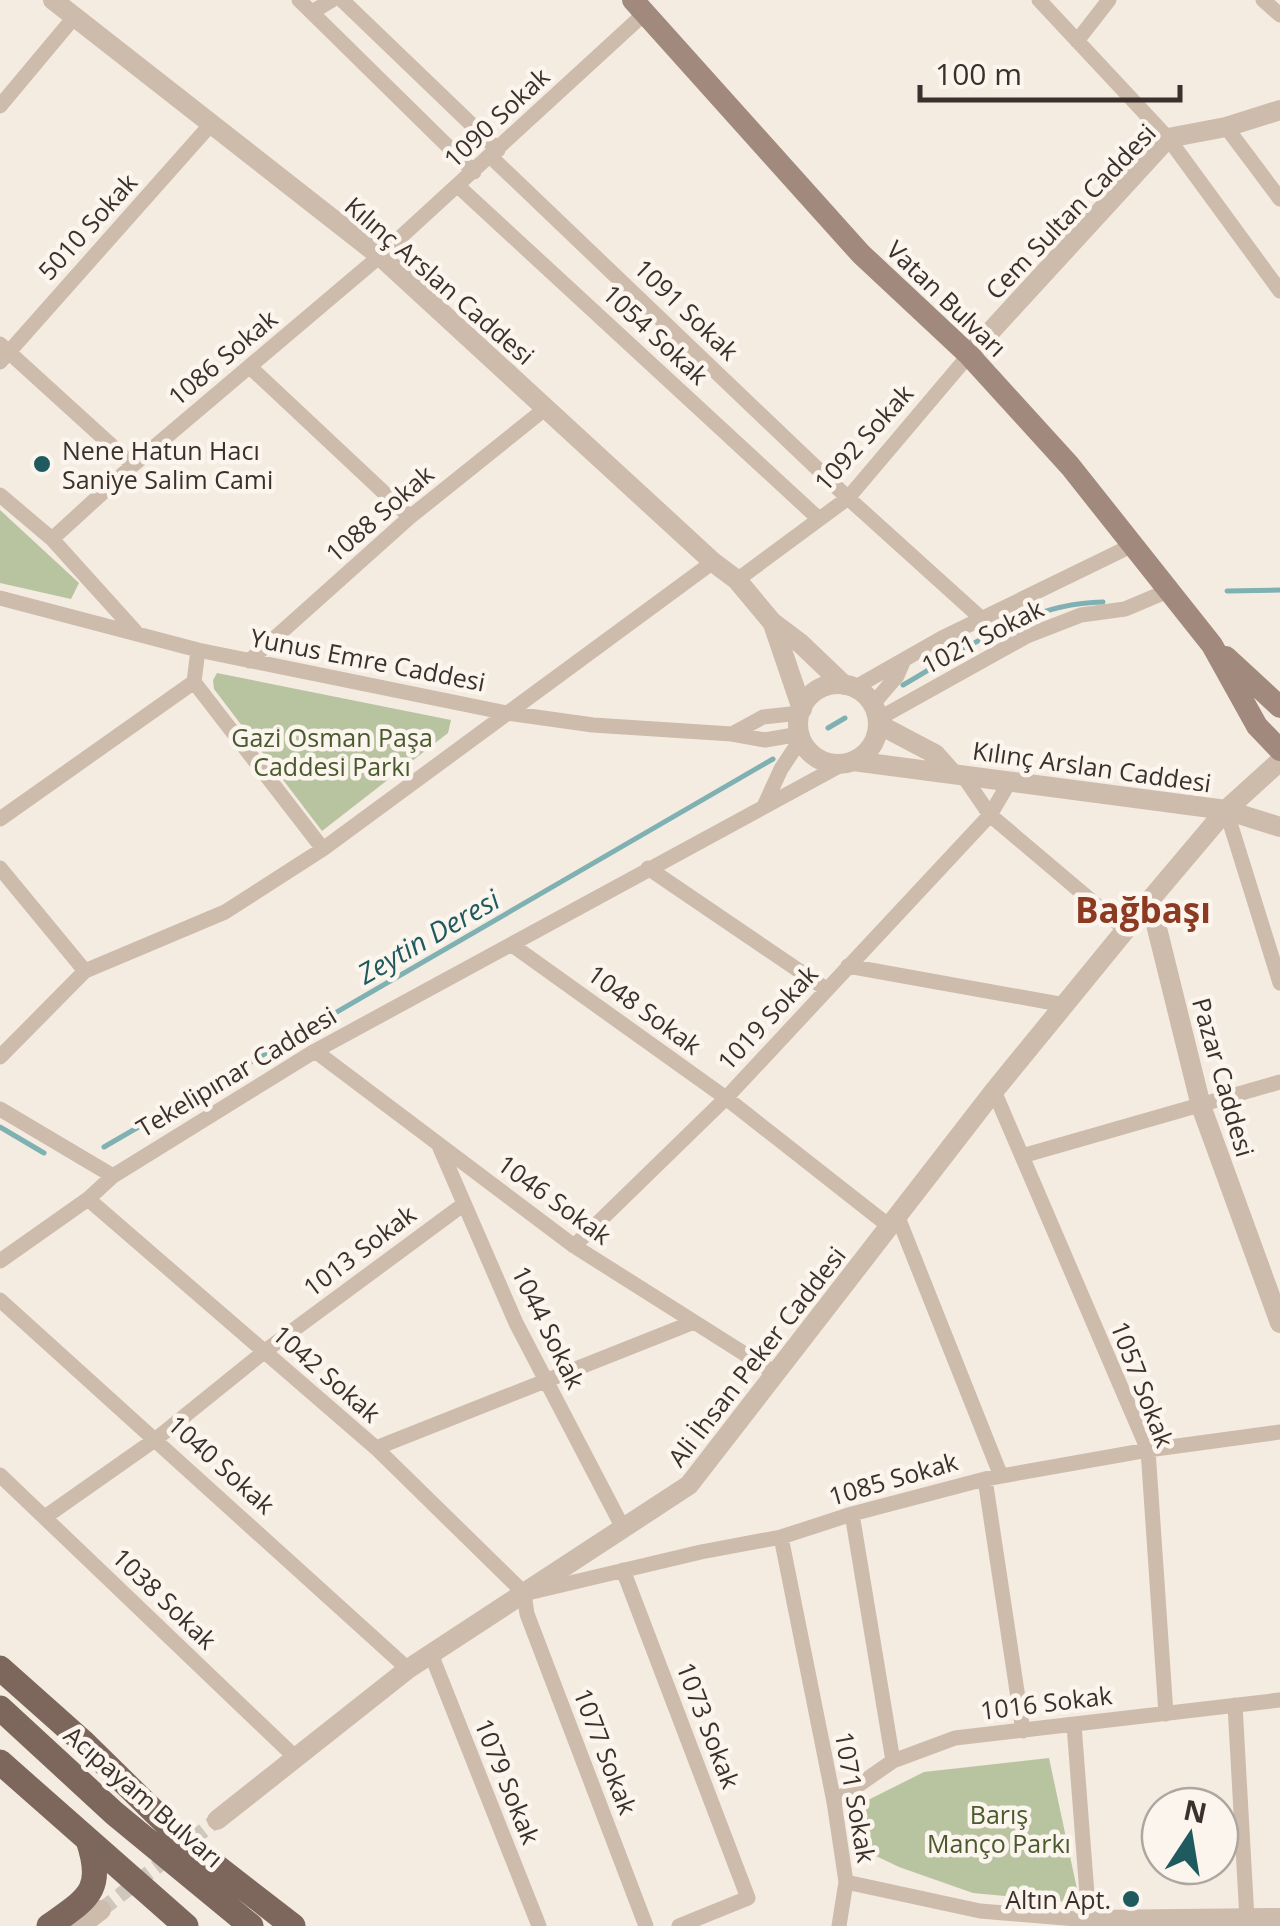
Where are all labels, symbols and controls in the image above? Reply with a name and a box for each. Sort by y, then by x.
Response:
scale bar [920,40,1180,102]
text: 100 m [935,53,1022,94]
street label: 1090 Sokak [436,59,556,175]
street label: Cem Sultan Caddesi [977,116,1163,306]
street label: 5010 Sokak [30,165,144,287]
street label: Kılınç Arslan Caddesi [338,188,542,372]
street label: Vatan Bulvarı [880,232,1014,364]
street label: 1091 Sokak [628,251,746,367]
street label: 1054 Sokak [596,276,716,392]
street label: 1086 Sokak [160,301,284,413]
street label: 1092 Sokak [806,376,920,498]
place label: Nene Hatun Hacı Saniye Salim Cami [62,433,273,496]
marker: Nene Hatun Hacı Saniye Salim Cami [31,453,53,475]
street label: 1088 Sokak [318,457,440,569]
street label: 1021 Sokak [915,591,1049,681]
street label: Yunus Emre Caddesi [248,620,488,698]
park label: Gazi Osman Paşa Caddesi Parkı [231,720,433,783]
street label: Kılınç Arslan Caddesi [971,732,1213,800]
water label: Zeytin Deresi [349,880,507,993]
district label: Bağbaşı [1075,886,1211,933]
street label: 1048 Sokak [581,956,709,1062]
street label: 1019 Sokak [709,957,825,1077]
street label: Pazar Caddesi [1185,994,1263,1160]
street label: Tekelipınar Caddesi [130,998,342,1144]
street label: 1046 Sokak [491,1146,619,1252]
street label: 1013 Sokak [296,1197,422,1303]
street label: Ali İhsan Peker Caddesi [659,1239,853,1473]
street label: 1044 Sokak [505,1260,593,1394]
street label: 1057 Sokak [1103,1316,1183,1452]
street label: 1042 Sokak [266,1317,388,1429]
street label: 1040 Sokak [161,1407,283,1521]
street label: 1085 Sokak [825,1443,961,1513]
street label: 1038 Sokak [106,1540,224,1656]
street label: 1073 Sokak [669,1657,749,1793]
street label: 1016 Sokak [978,1677,1114,1727]
street label: 1077 Sokak [566,1683,646,1819]
street label: 1079 Sokak [467,1713,549,1849]
street label: Acıpayam Bulvarı [57,1718,231,1874]
street label: 1071 Sokak [828,1729,884,1865]
north arrow [1140,1786,1240,1886]
text: N [1180,1790,1210,1832]
park label: Barış Manço Parkı [927,1797,1071,1860]
place label: Altın Apt. [1005,1882,1111,1916]
marker: Altın Apt. [1120,1888,1142,1910]

